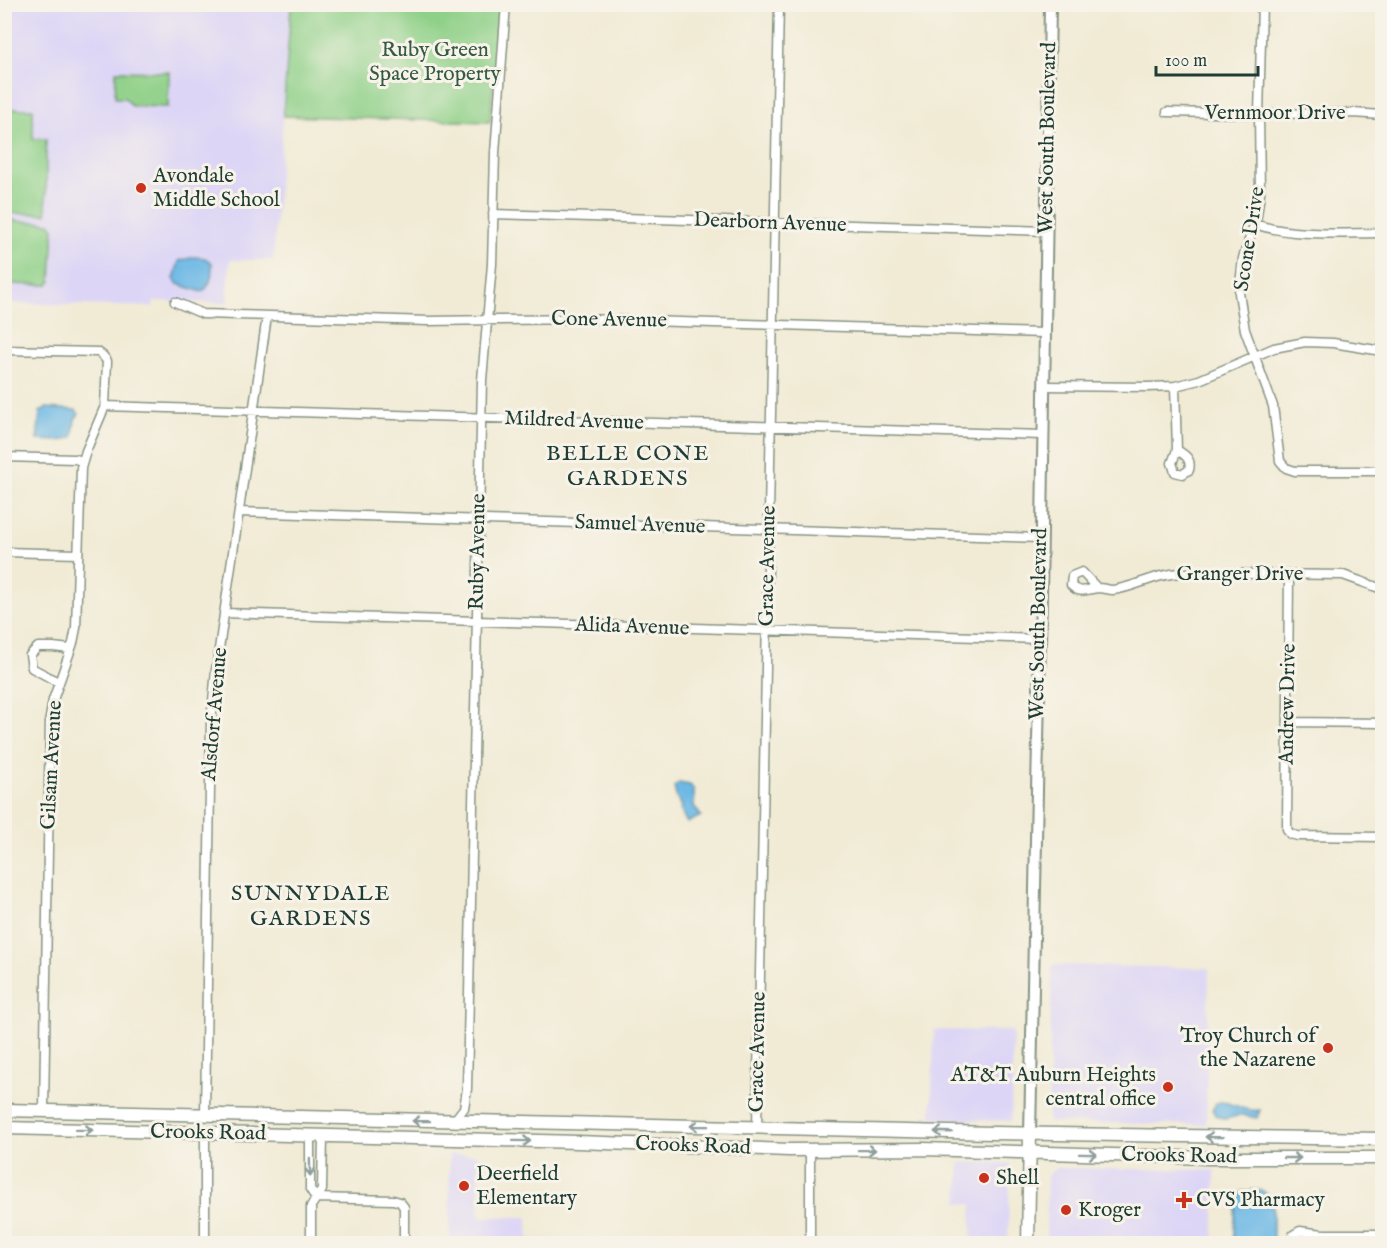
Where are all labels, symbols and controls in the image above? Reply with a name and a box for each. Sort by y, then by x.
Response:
park label: Ruby Green Space Property [369,37,502,88]
scale bar [1156,39,1258,77]
street label: West South Boulevard [1033,41,1063,234]
text: 100 m [1165,50,1207,73]
street label: Vernmoor Drive [1203,100,1346,127]
place label: Avondale Middle School [152,163,280,214]
marker: Avondale Middle School [134,181,148,195]
street label: Scone Drive [1228,185,1272,293]
street label: Dearborn Avenue [693,207,847,239]
street label: Cone Avenue [551,305,668,335]
street label: Mildred Avenue [504,405,645,437]
district label: BELLE CONE GARDENS [546,440,710,493]
street label: Ruby Avenue [463,493,493,611]
street label: Grace Avenue [753,505,783,627]
street label: Samuel Avenue [574,509,706,541]
street label: West South Boulevard [1024,527,1054,720]
street label: Granger Drive [1177,561,1304,588]
street label: Alida Avenue [573,611,690,643]
street label: Andrew Drive [1273,643,1303,766]
street label: Alsdorf Avenue [196,646,234,783]
street label: Gilsam Avenue [35,699,69,830]
district label: SUNNYDALE GARDENS [231,880,391,933]
street label: Grace Avenue [743,991,773,1113]
place label: Troy Church of the Nazarene [1180,1023,1319,1074]
marker: Troy Church of the Nazarene [1321,1041,1335,1055]
place label: AT&T Auburn Heights central office [950,1062,1156,1113]
marker: AT&T Auburn Heights central office [1161,1080,1175,1094]
one-way arrow [412,1115,432,1126]
street label: Crooks Road [150,1118,267,1148]
one-way arrow [689,1120,709,1132]
one-way arrow [73,1124,93,1136]
one-way arrow [933,1126,953,1138]
street label: Crooks Road [635,1130,752,1162]
one-way arrow [1204,1131,1224,1143]
one-way arrow [512,1135,532,1147]
street label: Crooks Road [1121,1141,1238,1171]
one-way arrow [856,1144,876,1156]
one-way arrow [1077,1148,1097,1159]
one-way arrow [1281,1152,1301,1164]
one-way arrow [304,1157,316,1177]
place label: Deerfield Elementary [476,1161,578,1212]
place label: Shell [996,1165,1039,1192]
marker: Shell [977,1171,991,1185]
marker: Deerfield Elementary [457,1179,471,1193]
place label: CVS Pharmacy [1196,1187,1326,1214]
marker: CVS Pharmacy [1177,1193,1191,1207]
place label: Kroger [1078,1197,1141,1224]
marker: Kroger [1059,1203,1073,1217]

